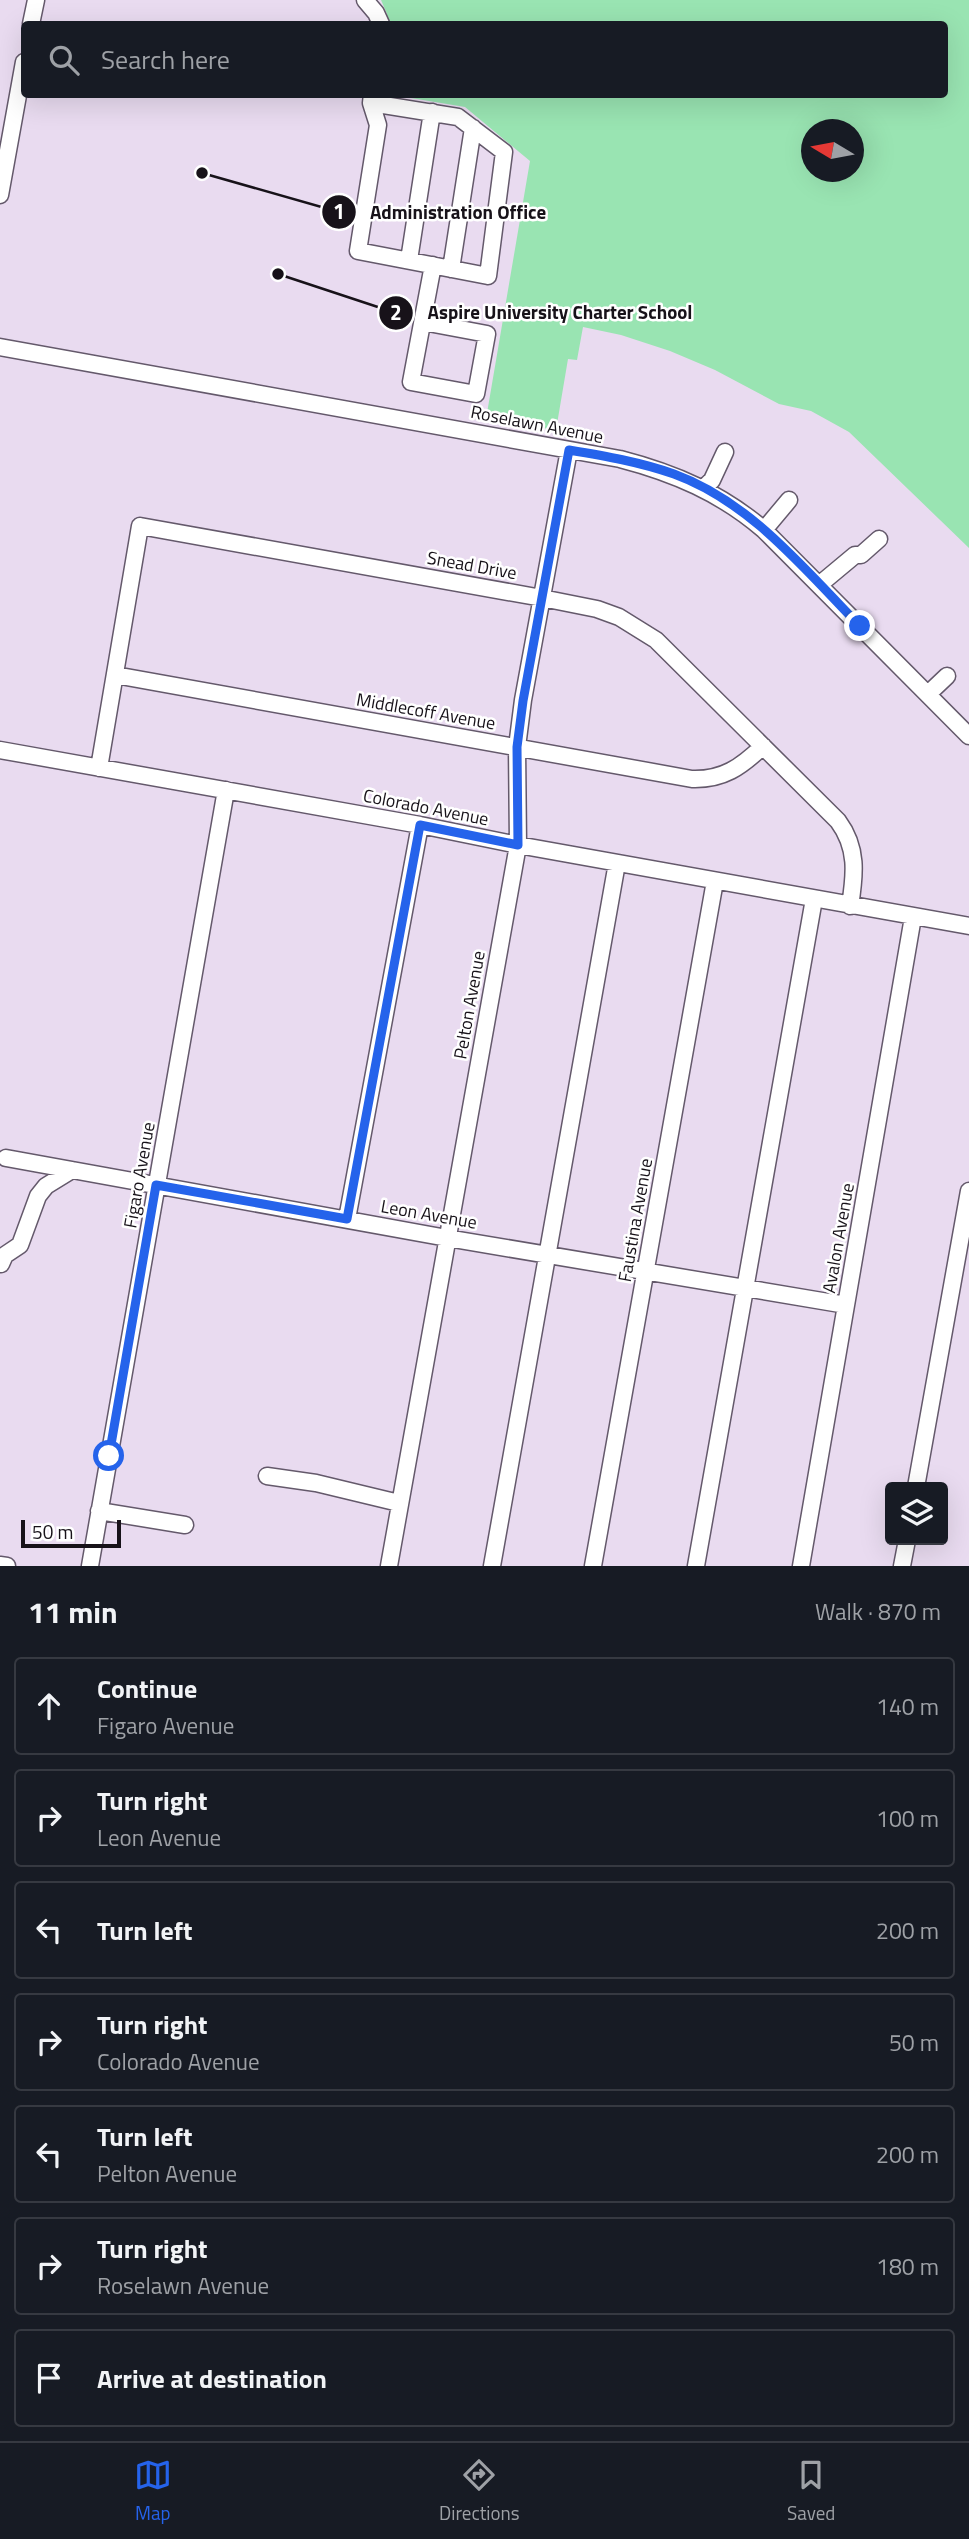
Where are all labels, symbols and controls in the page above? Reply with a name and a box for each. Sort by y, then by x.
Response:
search box [21,21,948,98]
text: Search here [101,40,230,79]
icon: search [45,41,83,79]
north arrow [801,119,864,182]
callout: Administration Office [321,192,560,232]
text: 1 [333,195,345,227]
text: Administration Office [370,197,546,226]
callout: Aspire University Charter School [379,293,707,333]
text: 2 [390,296,402,328]
text: Aspire University Charter School [428,297,693,326]
street label: Roselawn Avenue [468,398,606,450]
street label: Snead Drive [425,544,519,586]
route end [844,610,875,641]
street label: Middlecoff Avenue [354,685,498,737]
street label: Colorado Avenue [361,782,491,832]
street label: Pelton Avenue [446,949,492,1061]
street label: Figaro Avenue [116,1120,162,1230]
street label: Faustina Avenue [611,1156,659,1284]
street label: Avalon Avenue [815,1181,861,1295]
street label: Leon Avenue [379,1192,479,1236]
route start [93,1440,124,1471]
map controls [885,1482,948,1545]
button: layers [885,1482,948,1545]
scale bar [21,1517,121,1549]
text: 50 m [32,1517,73,1546]
text: 11 min [28,1589,118,1635]
text: Walk · 870 m [815,1594,941,1629]
text: Continue [97,1669,197,1708]
icon: ahead [30,1687,68,1725]
text: 140 m [876,1689,939,1724]
text: Figaro Avenue [97,1708,234,1743]
text: Turn right [97,1781,208,1820]
icon: right [30,1799,68,1837]
text: 100 m [876,1801,939,1836]
text: Leon Avenue [97,1820,221,1855]
icon: left [30,1911,68,1949]
text: Turn left [97,1911,192,1950]
text: 200 m [876,1913,939,1948]
text: Turn right [97,2005,208,2044]
icon: right [30,2023,68,2061]
text: 50 m [889,2025,939,2060]
text: Colorado Avenue [97,2044,260,2079]
text: Turn left [97,2117,192,2156]
icon: left [30,2135,68,2173]
text: 200 m [876,2137,939,2172]
text: Pelton Avenue [97,2156,237,2191]
text: Turn right [97,2229,208,2268]
icon: right [30,2247,68,2285]
text: 180 m [876,2249,939,2284]
text: Roselawn Avenue [97,2268,269,2303]
icon: arrive [30,2359,68,2397]
text: Arrive at destination [97,2359,327,2398]
tab: Map [134,2456,172,2527]
tab: Directions [439,2456,520,2527]
tab: Saved [787,2456,835,2527]

